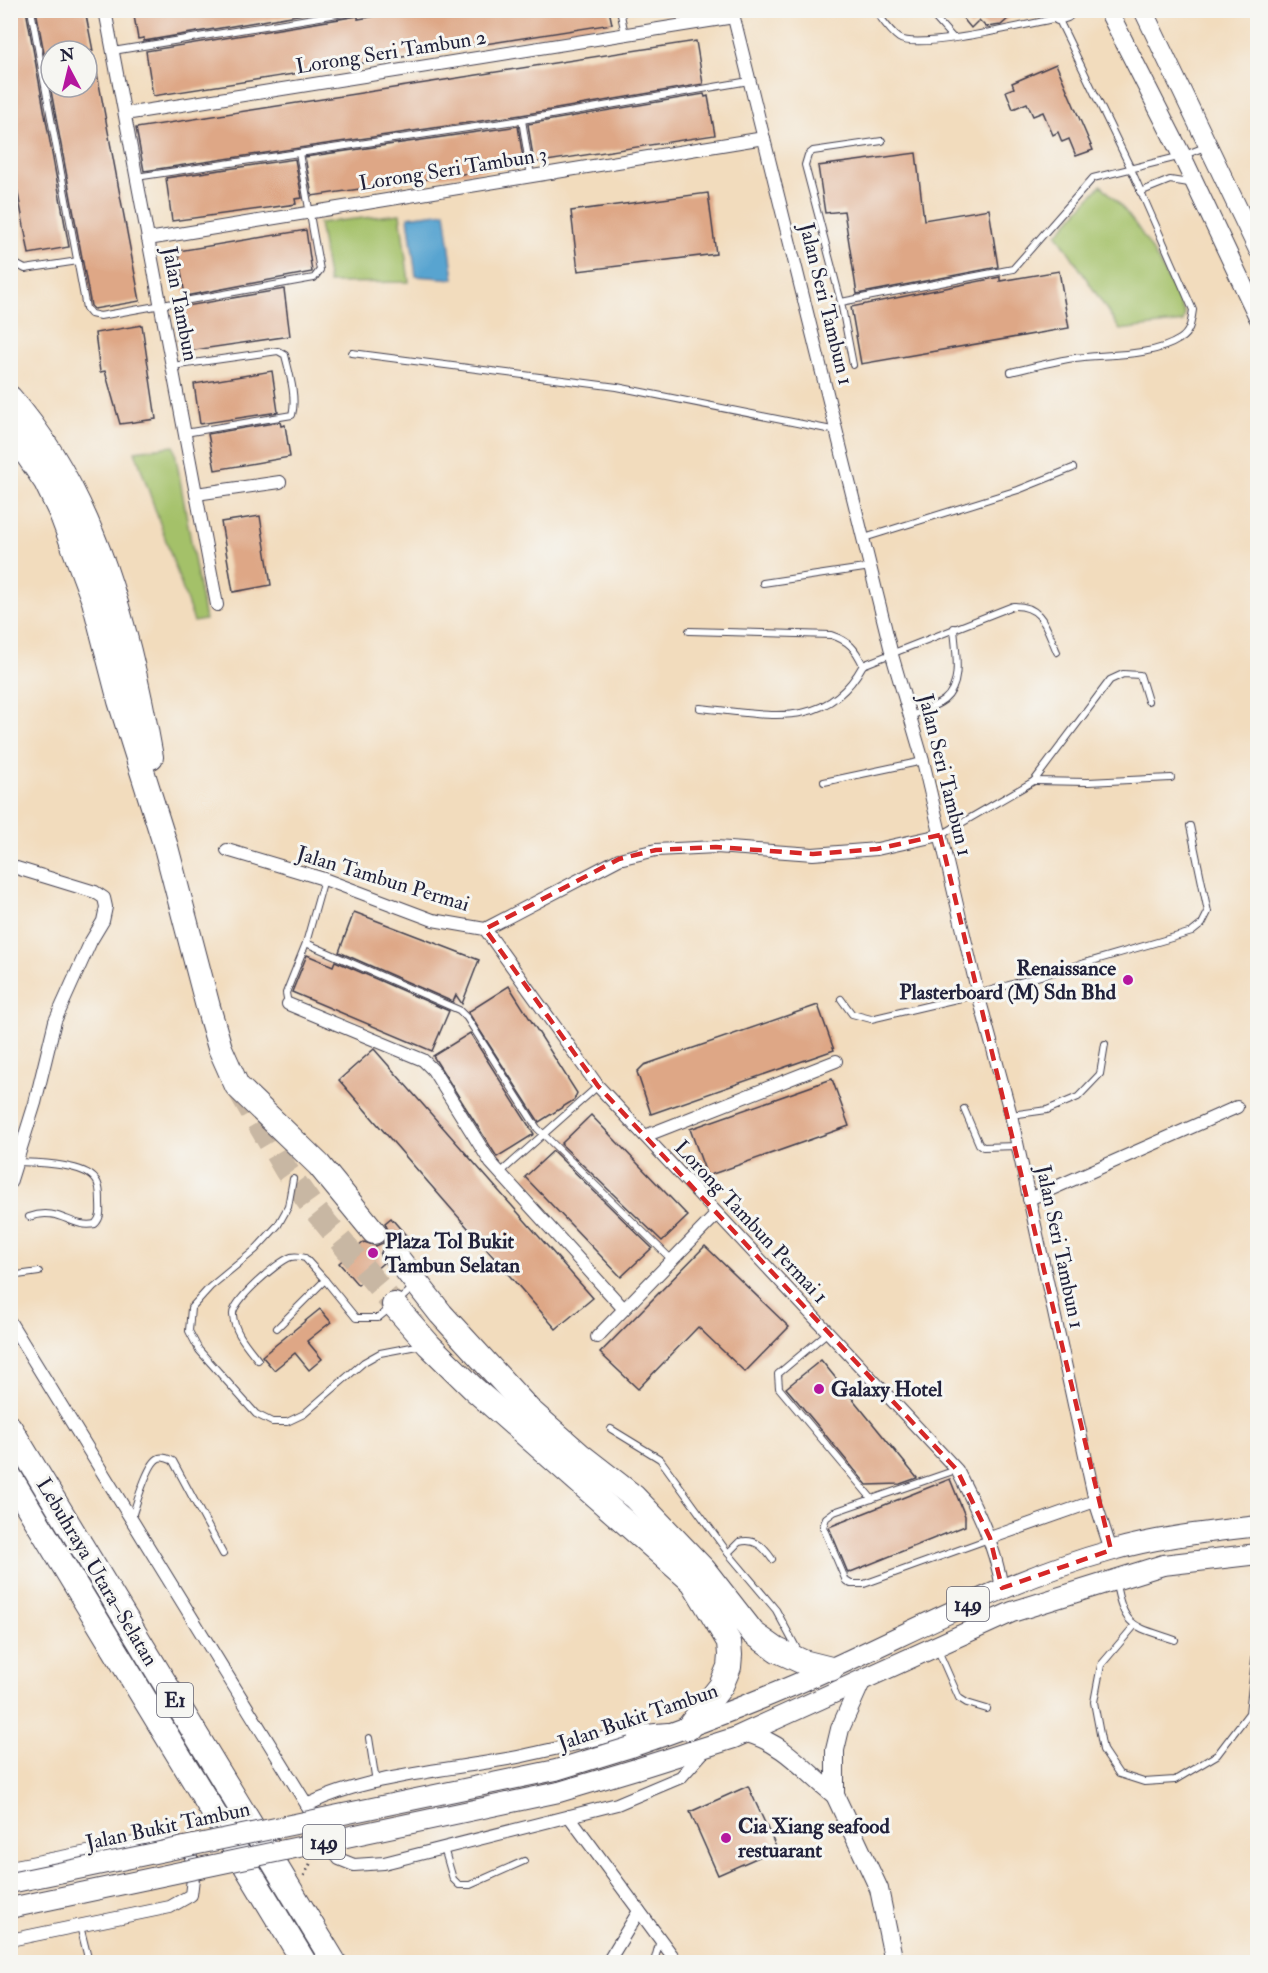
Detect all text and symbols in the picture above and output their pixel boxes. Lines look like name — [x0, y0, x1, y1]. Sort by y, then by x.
street label: Lorong Seri Tambun 2 — [294, 24, 488, 80]
north arrow — [39, 39, 99, 99]
text: N — [58, 44, 76, 66]
street label: Lorong Seri Tambun 3 — [357, 141, 549, 197]
street label: Jalan Seri Tambun 1 — [793, 219, 859, 388]
street label: Jalan Tambun — [155, 244, 204, 364]
street label: Jalan Seri Tambun 1 — [912, 690, 978, 859]
street label: Jalan Tambun Permai — [292, 840, 473, 918]
place label: Renaissance Plasterboard (M) Sdn Bhd — [899, 955, 1117, 1006]
marker: Renaissance Plasterboard (M) Sdn Bhd — [1121, 973, 1135, 987]
street label: Lorong Tambun Permai 1 — [668, 1135, 834, 1309]
street label: Jalan Seri Tambun 1 — [1029, 1162, 1090, 1331]
place label: Plaza Tol Bukit Tambun Selatan — [384, 1228, 520, 1279]
marker: Plaza Tol Bukit Tambun Selatan — [366, 1246, 380, 1260]
place label: Galaxy Hotel — [831, 1376, 943, 1403]
marker: Galaxy Hotel — [812, 1382, 826, 1396]
street label: Lebuhraya Utara–Selatan — [30, 1473, 164, 1671]
road number: 149 — [947, 1587, 989, 1621]
street label: Jalan Bukit Tambun — [554, 1677, 722, 1757]
road number: E1 — [157, 1683, 193, 1717]
street label: Jalan Bukit Tambun — [82, 1795, 253, 1857]
place label: Cia Xiang seafood restuarant — [737, 1813, 890, 1864]
road number: 149 — [303, 1825, 345, 1859]
marker: Cia Xiang seafood restuarant — [719, 1831, 733, 1845]

